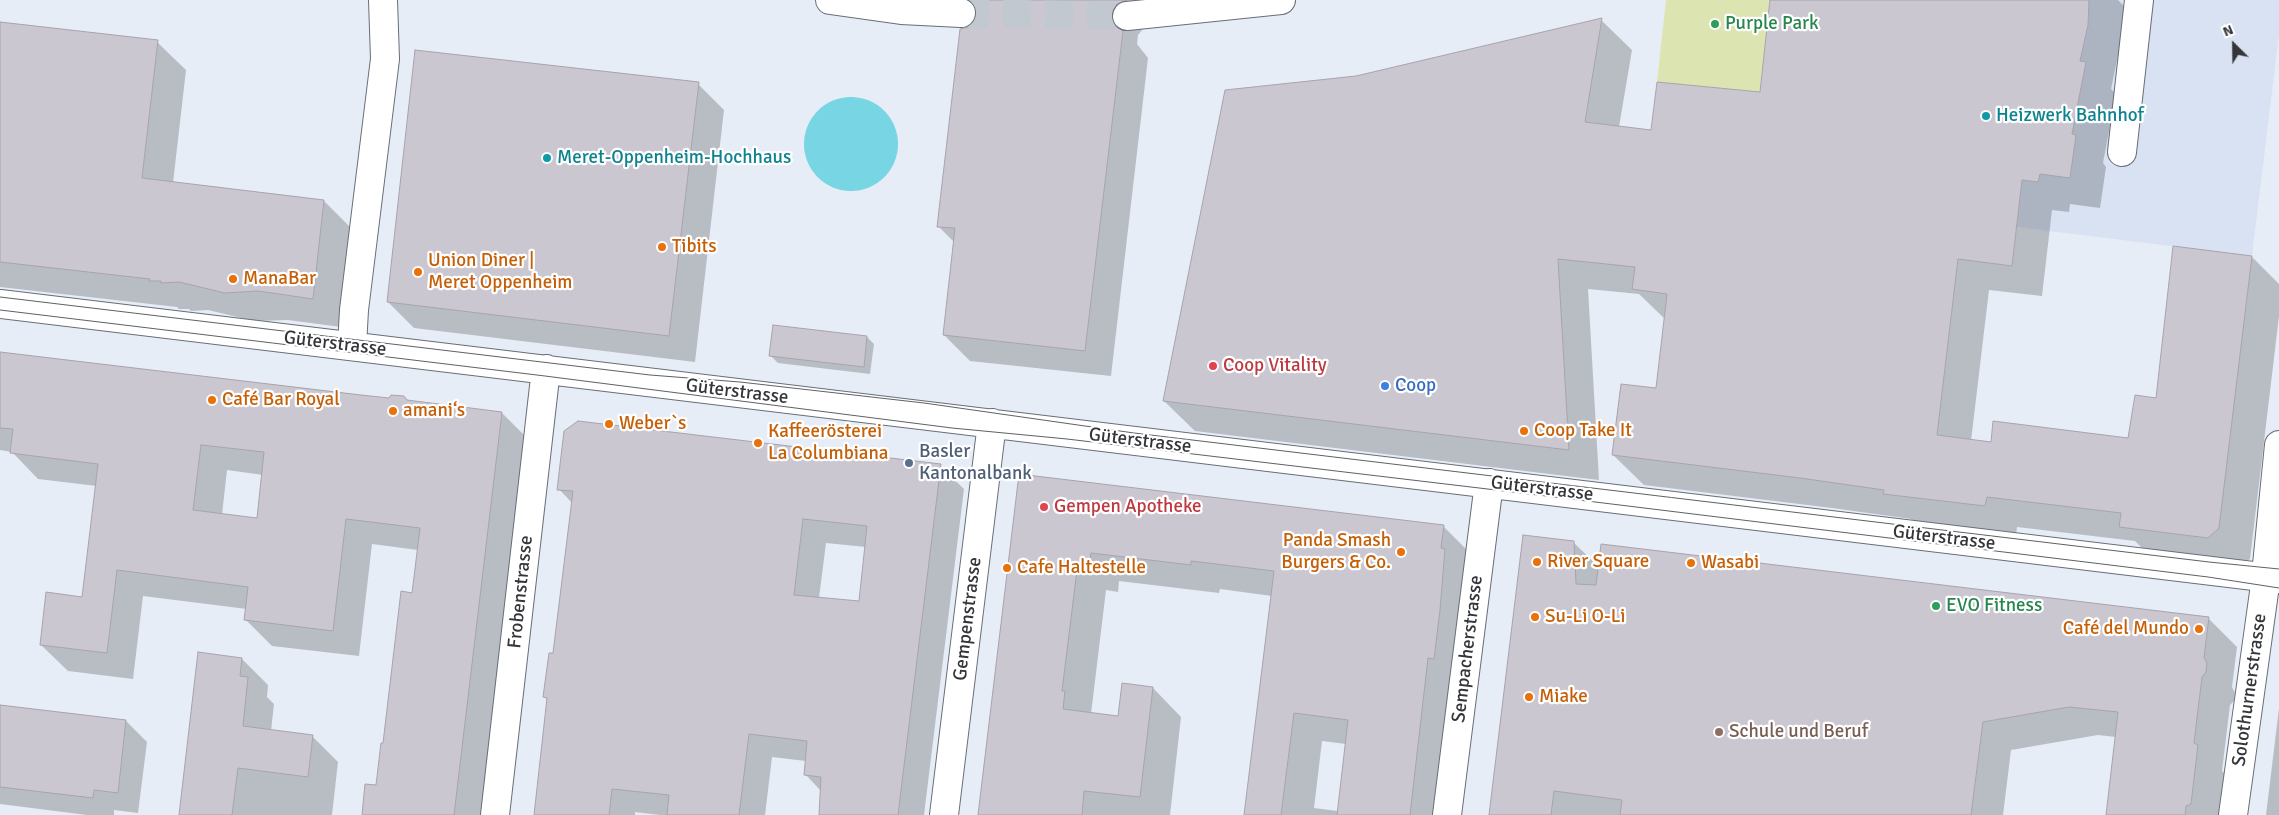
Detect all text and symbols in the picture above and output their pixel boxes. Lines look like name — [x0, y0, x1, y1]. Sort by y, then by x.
place label: Purple Park — [1725, 13, 1819, 35]
marker: Purple Park — [1709, 18, 1721, 30]
north arrow — [2209, 20, 2259, 70]
text: N — [2220, 21, 2236, 40]
place label: Heizwerk Bahnhof — [1996, 105, 2144, 127]
marker: Heizwerk Bahnhof — [1980, 110, 1992, 122]
place label: Meret-Oppenheim-Hochhaus — [557, 147, 791, 169]
marker: Meret-Oppenheim-Hochhaus — [541, 152, 553, 164]
place label: Tibits — [672, 236, 717, 258]
marker: Tibits — [656, 241, 668, 253]
place label: Union Diner | Meret Oppenheim — [428, 250, 572, 294]
marker: Union Diner | Meret Oppenheim — [412, 266, 424, 278]
place label: ManaBar — [243, 268, 316, 290]
marker: ManaBar — [227, 273, 239, 285]
street label: Güterstrasse — [282, 326, 388, 362]
place label: Coop Vitality — [1223, 355, 1327, 377]
marker: Coop Vitality — [1207, 360, 1219, 372]
street label: Güterstrasse — [684, 374, 790, 410]
place label: Coop — [1395, 375, 1436, 397]
marker: Coop — [1379, 380, 1391, 392]
place label: Café Bar Royal — [222, 389, 340, 411]
marker: Café Bar Royal — [206, 394, 218, 406]
place label: amani‘s — [403, 400, 465, 422]
marker: amani‘s — [387, 405, 399, 417]
place label: Weberˋs — [619, 413, 686, 435]
marker: Weberˋs — [603, 418, 615, 430]
place label: Coop Take It — [1534, 420, 1632, 442]
place label: Kaffeerösterei La Columbiana — [768, 421, 888, 465]
street label: Güterstrasse — [1087, 423, 1193, 459]
marker: Coop Take It — [1518, 425, 1530, 437]
marker: Kaffeerösterei La Columbiana — [752, 437, 764, 449]
place label: Basler Kantonalbank — [919, 441, 1032, 485]
marker: Basler Kantonalbank — [903, 457, 915, 469]
street label: Güterstrasse — [1489, 471, 1595, 507]
place label: Gempen Apotheke — [1054, 496, 1202, 518]
marker: Gempen Apotheke — [1038, 501, 1050, 513]
street label: Güterstrasse — [1891, 520, 1997, 556]
place label: Panda Smash Burgers & Co. — [1281, 530, 1391, 574]
street label: Frobenstrasse — [504, 534, 538, 650]
marker: Panda Smash Burgers & Co. — [1395, 546, 1407, 558]
place label: River Square — [1547, 551, 1649, 573]
place label: Wasabi — [1701, 552, 1759, 574]
street label: Gempenstrasse — [949, 556, 987, 682]
marker: River Square — [1531, 556, 1543, 568]
place label: Cafe Haltestelle — [1017, 557, 1146, 579]
marker: Wasabi — [1685, 557, 1697, 569]
marker: Cafe Haltestelle — [1001, 562, 1013, 574]
street label: Sempacherstrasse — [1448, 574, 1488, 724]
place label: EVO Fitness — [1946, 595, 2042, 617]
marker: EVO Fitness — [1930, 600, 1942, 612]
place label: Su-Li O-Li — [1545, 606, 1625, 628]
marker: Su-Li O-Li — [1529, 611, 1541, 623]
street label: Solothurnerstrasse — [2228, 612, 2272, 768]
place label: Café del Mundo — [2063, 618, 2189, 640]
marker: Café del Mundo — [2193, 623, 2205, 635]
place label: Miake — [1539, 686, 1588, 708]
marker: Miake — [1523, 691, 1535, 703]
place label: Schule und Beruf — [1729, 721, 1868, 743]
marker: Schule und Beruf — [1713, 726, 1725, 738]

